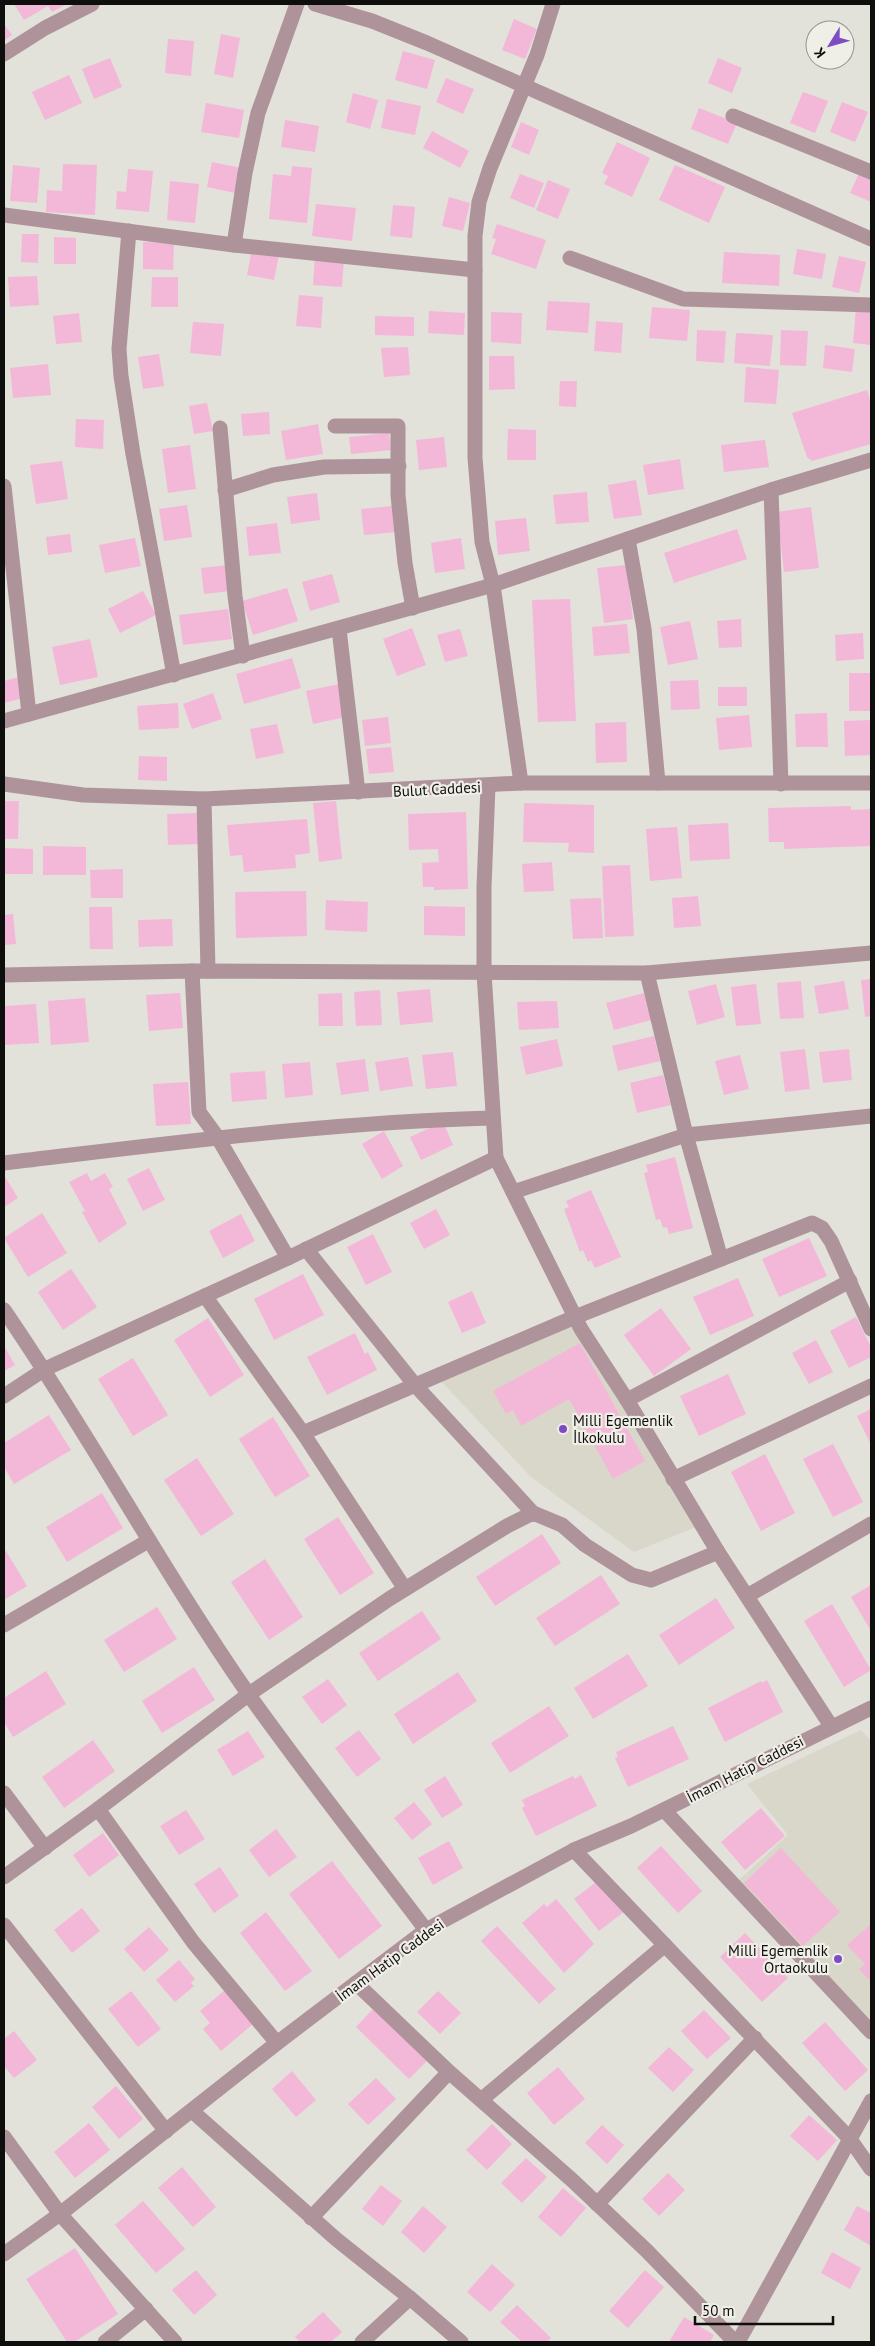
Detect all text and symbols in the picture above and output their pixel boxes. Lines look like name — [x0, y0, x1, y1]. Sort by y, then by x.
north arrow — [805, 20, 855, 70]
text: K — [810, 44, 829, 62]
street label: Bulut Caddesi — [392, 777, 482, 801]
place label: Milli Egemenlik İlkokulu — [573, 1411, 674, 1447]
marker: Milli Egemenlik İlkokulu — [557, 1423, 569, 1435]
street label: İmam Hatip Caddesi — [683, 1731, 807, 1807]
street label: İmam Hatip Caddesi — [332, 1914, 448, 2006]
place label: Milli Egemenlik Ortaokulu — [728, 1941, 829, 1977]
marker: Milli Egemenlik Ortaokulu — [832, 1953, 844, 1965]
scale bar — [695, 2294, 832, 2326]
text: 50 m — [702, 2301, 735, 2320]

